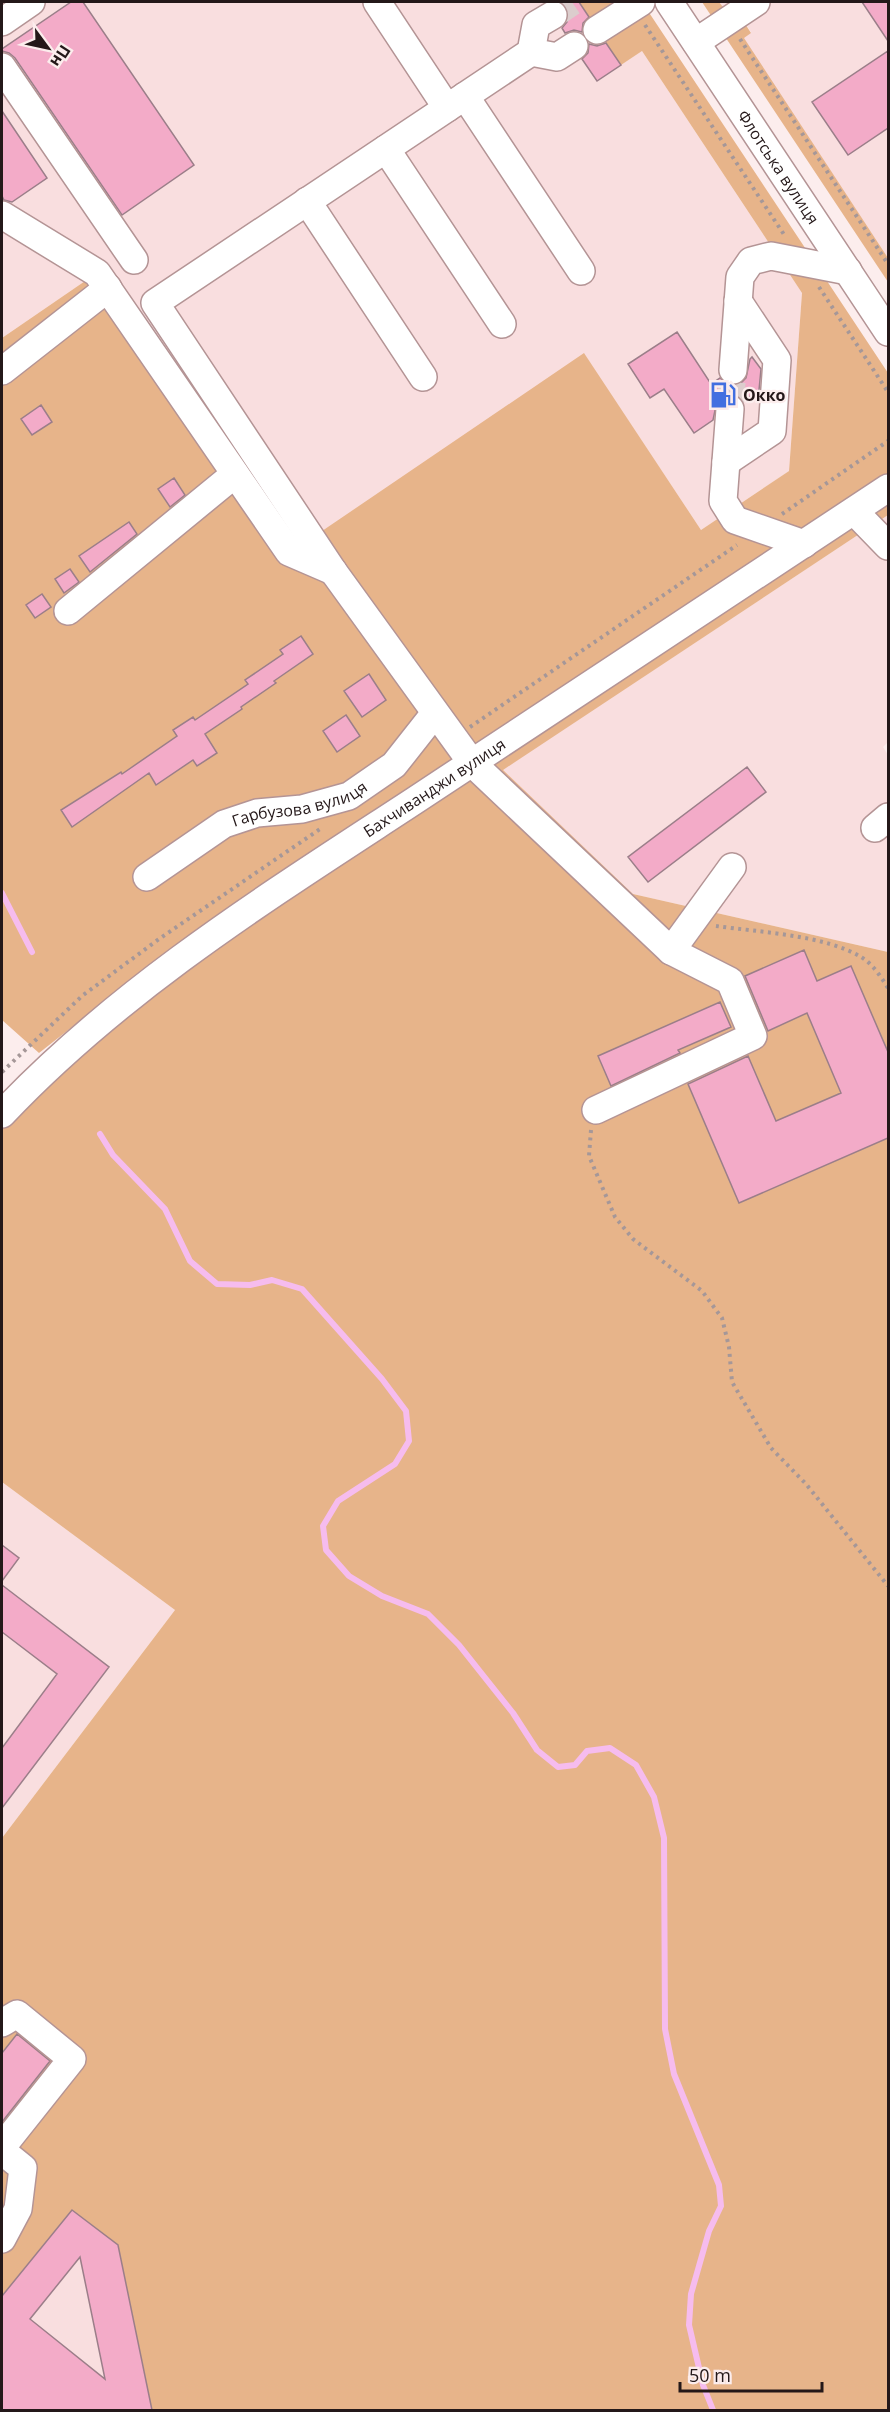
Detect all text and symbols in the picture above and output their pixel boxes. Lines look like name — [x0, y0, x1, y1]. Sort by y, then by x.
north arrow — [18, 18, 78, 78]
text: Пн — [45, 41, 76, 72]
street label: Флотська вулиця — [733, 106, 824, 228]
fuel station icon: Окко — [708, 380, 738, 410]
place label: Окко — [743, 384, 786, 406]
street label: Бахчиванджи вулиця — [359, 733, 510, 842]
street label: Гарбузова вулиця — [229, 776, 371, 832]
scale bar — [680, 2355, 822, 2393]
text: 50 m — [689, 2363, 731, 2387]

